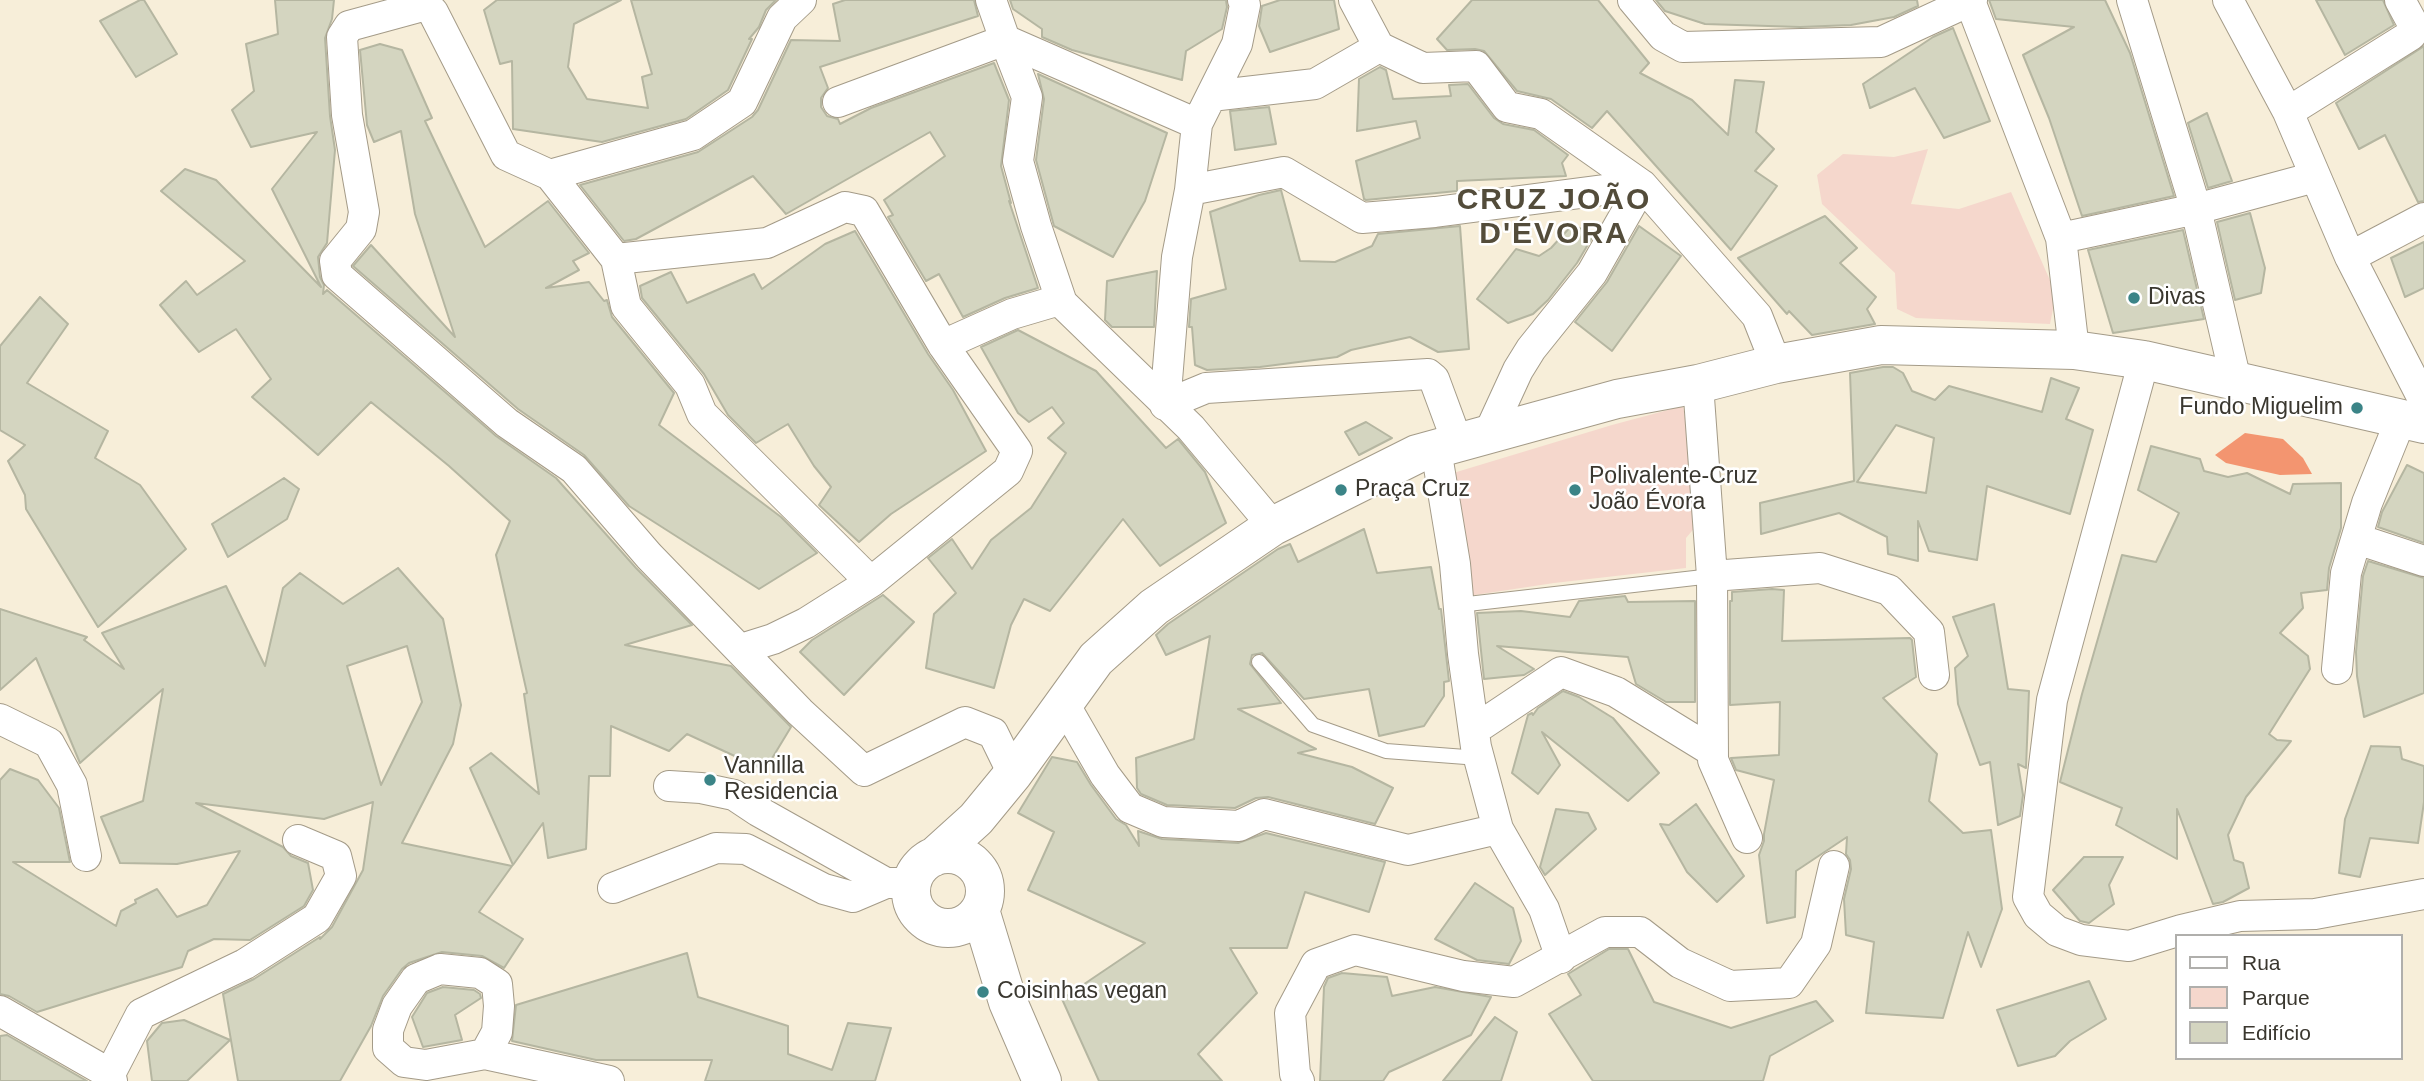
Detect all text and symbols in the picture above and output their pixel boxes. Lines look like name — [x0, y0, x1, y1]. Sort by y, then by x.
district label: CRUZ JOÃO D'ÉVORA — [1458, 183, 1650, 254]
place label: Divas — [2148, 284, 2206, 312]
marker: Divas — [2126, 290, 2142, 306]
place label: Fundo Miguelim — [2179, 394, 2343, 422]
marker: Fundo Miguelim — [2349, 400, 2365, 416]
place label: Polivalente-Cruz João Évora — [1589, 463, 1758, 517]
place label: Praça Cruz — [1355, 476, 1470, 504]
marker: Praça Cruz — [1333, 482, 1349, 498]
marker: Polivalente-Cruz João Évora — [1567, 482, 1583, 498]
place label: Vannilla Residencia — [724, 753, 838, 807]
marker: Vannilla Residencia — [702, 772, 718, 788]
legend — [2176, 934, 2403, 1060]
text: Rua — [2242, 951, 2281, 974]
place label: Coisinhas vegan — [997, 978, 1167, 1006]
marker: Coisinhas vegan — [975, 984, 991, 1000]
text: Parque — [2242, 986, 2310, 1009]
text: Edifício — [2242, 1021, 2311, 1044]

